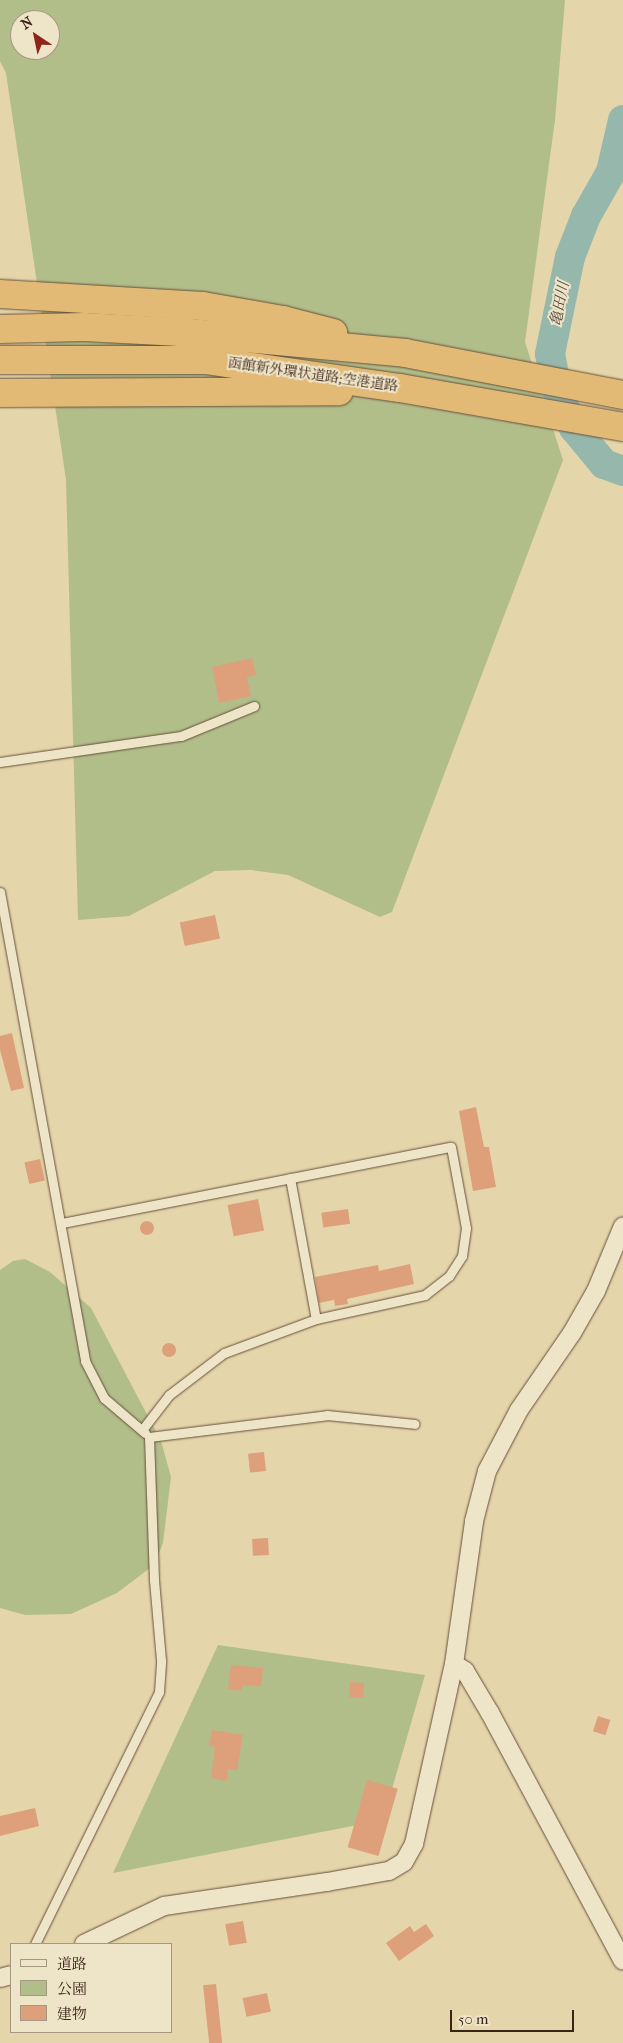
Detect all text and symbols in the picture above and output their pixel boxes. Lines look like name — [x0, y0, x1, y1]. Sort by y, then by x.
north arrow — [10, 10, 60, 60]
text: N — [18, 13, 36, 33]
water label: 亀田川 — [547, 280, 573, 328]
street label: 函館新外環状道路;空港道路 — [227, 355, 399, 395]
legend — [10, 1943, 172, 2033]
text: 道路 — [57, 1955, 87, 1973]
text: 公園 — [57, 1980, 87, 1998]
scale bar — [453, 2000, 577, 2032]
text: 建物 — [57, 2005, 87, 2023]
text: 50 m — [458, 2010, 488, 2028]

